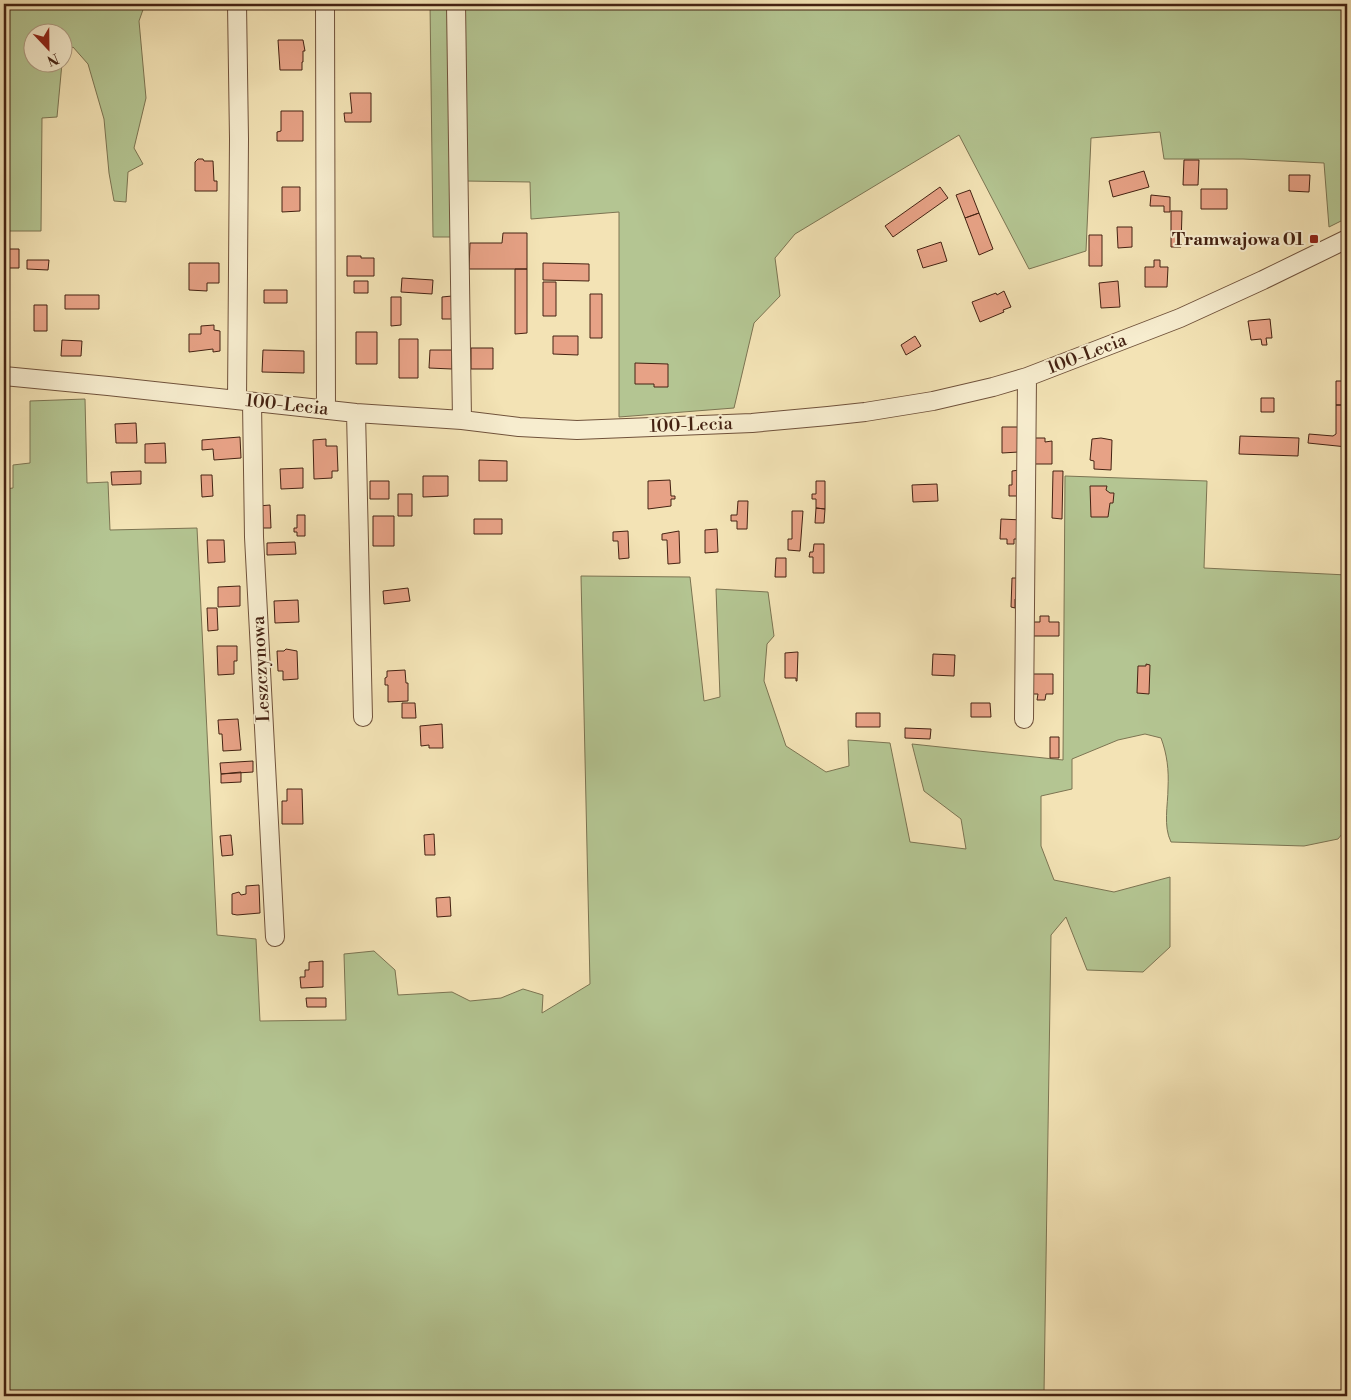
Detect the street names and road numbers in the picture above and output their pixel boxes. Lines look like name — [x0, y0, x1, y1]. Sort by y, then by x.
street label: 100-Lecia — [1044, 328, 1131, 380]
street label: 100-Lecia — [244, 389, 331, 421]
street label: 100-Lecia — [649, 412, 734, 438]
street label: Leszczynowa — [247, 615, 275, 723]

